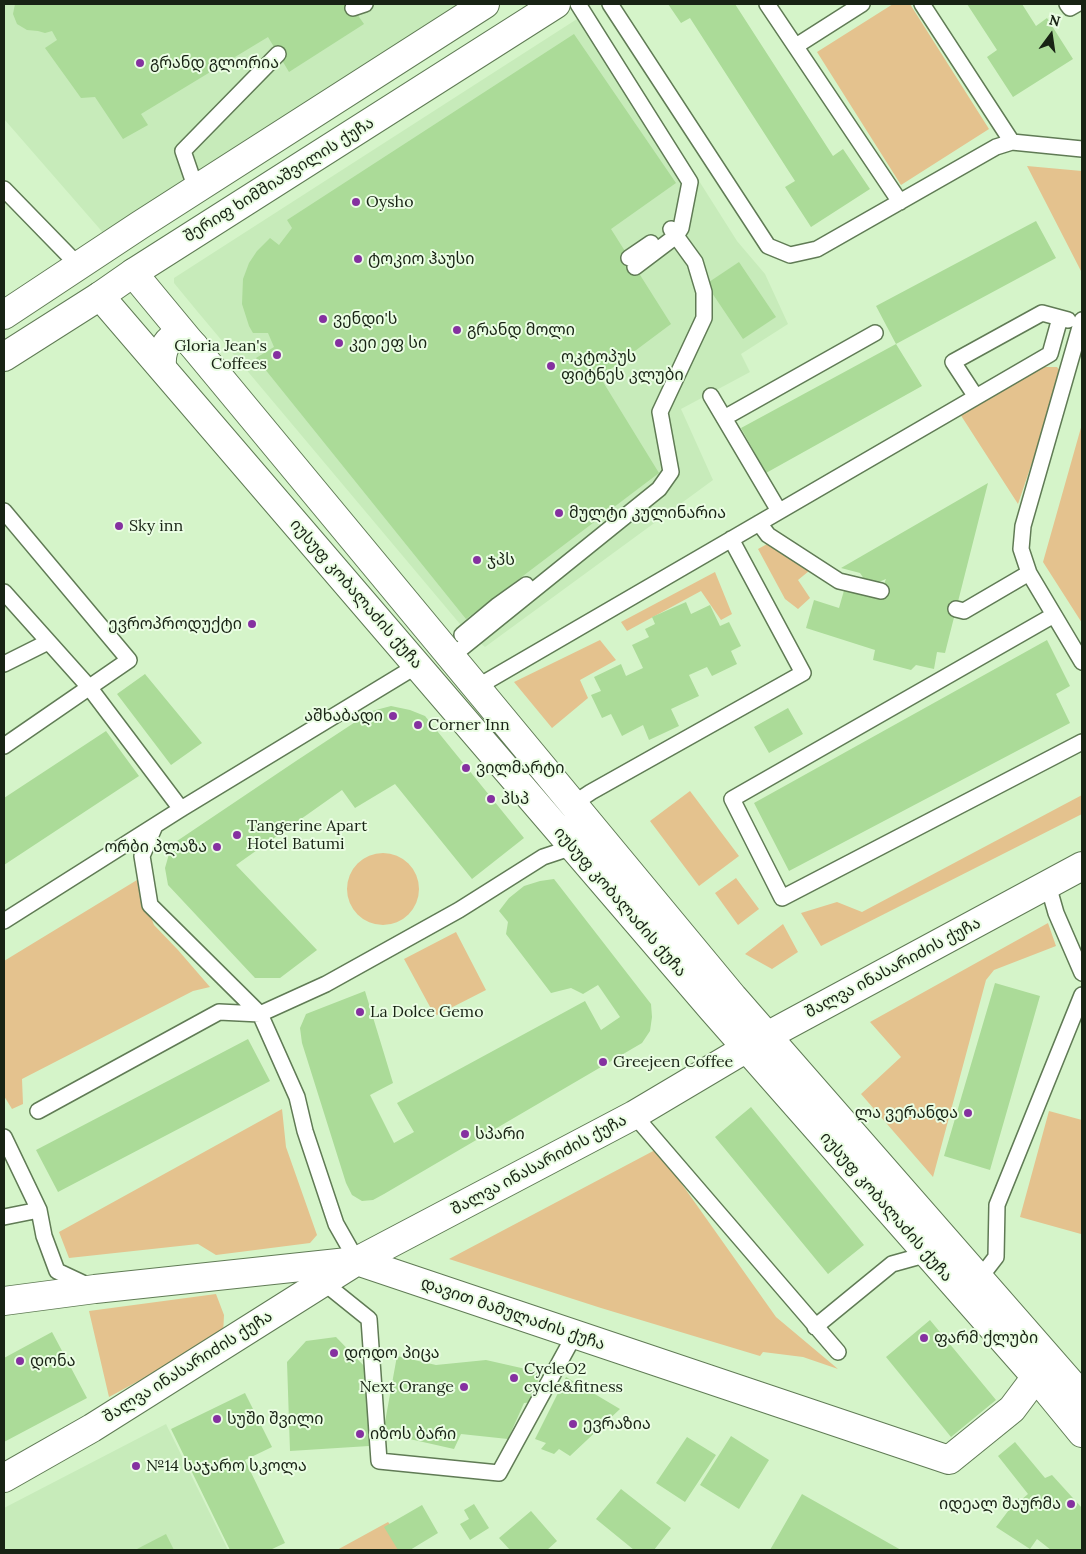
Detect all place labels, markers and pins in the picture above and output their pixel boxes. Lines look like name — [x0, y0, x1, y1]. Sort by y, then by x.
place label: გრანდ გლორია — [150, 53, 279, 73]
marker: გრანდ გლორია — [134, 57, 146, 69]
place label: Oysho — [366, 192, 414, 212]
marker: Oysho — [350, 196, 362, 208]
place label: ტოკიო ჰაუსი — [368, 249, 474, 269]
marker: ტოკიო ჰაუსი — [352, 253, 364, 265]
place label: ვენდი'ს — [333, 309, 398, 329]
marker: ვენდი'ს — [317, 313, 329, 325]
place label: გრანდ მოლი — [467, 320, 575, 340]
marker: გრანდ მოლი — [451, 324, 463, 336]
place label: კეი ეფ სი — [349, 333, 427, 353]
place label: Gloria Jean's Coffees — [174, 336, 267, 374]
marker: კეი ეფ სი — [333, 337, 345, 349]
place label: ოკტოპუს ფიტნეს კლუბი — [561, 347, 684, 385]
marker: Gloria Jean's Coffees — [271, 349, 283, 361]
marker: ოკტოპუს ფიტნეს კლუბი — [545, 360, 557, 372]
place label: მულტი კულინარია — [569, 503, 726, 523]
marker: მულტი კულინარია — [553, 507, 565, 519]
place label: Sky inn — [129, 516, 183, 536]
marker: Sky inn — [113, 520, 125, 532]
place label: ჯპს — [487, 550, 515, 570]
marker: ჯპს — [471, 554, 483, 566]
place label: ევროპროდუქტი — [108, 614, 242, 634]
marker: ევროპროდუქტი — [246, 618, 258, 630]
place label: აშხაბადი — [304, 706, 383, 726]
marker: აშხაბადი — [387, 710, 399, 722]
place label: Corner Inn — [428, 715, 510, 735]
marker: Corner Inn — [412, 719, 424, 731]
place label: ვილმარტი — [476, 758, 565, 778]
marker: ვილმარტი — [460, 762, 472, 774]
place label: პსპ — [501, 789, 529, 809]
marker: პსპ — [485, 793, 497, 805]
place label: Tangerine Apart Hotel Batumi — [247, 816, 367, 854]
marker: Tangerine Apart Hotel Batumi — [231, 829, 243, 841]
place label: ორბი პლაზა — [104, 837, 207, 857]
marker: ორბი პლაზა — [211, 841, 223, 853]
place label: La Dolce Gemo — [370, 1002, 484, 1022]
marker: La Dolce Gemo — [354, 1006, 366, 1018]
place label: Greejeen Coffee — [613, 1052, 733, 1072]
marker: Greejeen Coffee — [597, 1056, 609, 1068]
place label: ლა ვერანდა — [855, 1103, 958, 1123]
marker: ლა ვერანდა — [962, 1107, 974, 1119]
place label: სპარი — [475, 1124, 525, 1144]
marker: სპარი — [459, 1128, 471, 1140]
place label: ფარმ ქლუბი — [934, 1328, 1038, 1348]
marker: ფარმ ქლუბი — [918, 1332, 930, 1344]
place label: დოდო პიცა — [344, 1343, 440, 1363]
marker: დოდო პიცა — [328, 1347, 340, 1359]
place label: დონა — [30, 1351, 75, 1371]
marker: დონა — [14, 1355, 26, 1367]
place label: CycleO2 cycle&fitness — [524, 1359, 623, 1397]
marker: CycleO2 cycle&fitness — [508, 1372, 520, 1384]
place label: Next Orange — [360, 1377, 454, 1397]
marker: Next Orange — [458, 1381, 470, 1393]
place label: სუში შვილი — [227, 1409, 323, 1429]
marker: სუში შვილი — [211, 1413, 223, 1425]
place label: ევრაზია — [583, 1414, 651, 1434]
marker: ევრაზია — [567, 1418, 579, 1430]
place label: იზოს ბარი — [370, 1424, 456, 1444]
marker: იზოს ბარი — [354, 1428, 366, 1440]
place label: №14 საჯარო სკოლა — [146, 1456, 307, 1476]
marker: №14 საჯარო სკოლა — [130, 1460, 142, 1472]
place label: იდეალ შაურმა — [939, 1494, 1061, 1514]
marker: იდეალ შაურმა — [1065, 1498, 1077, 1510]

